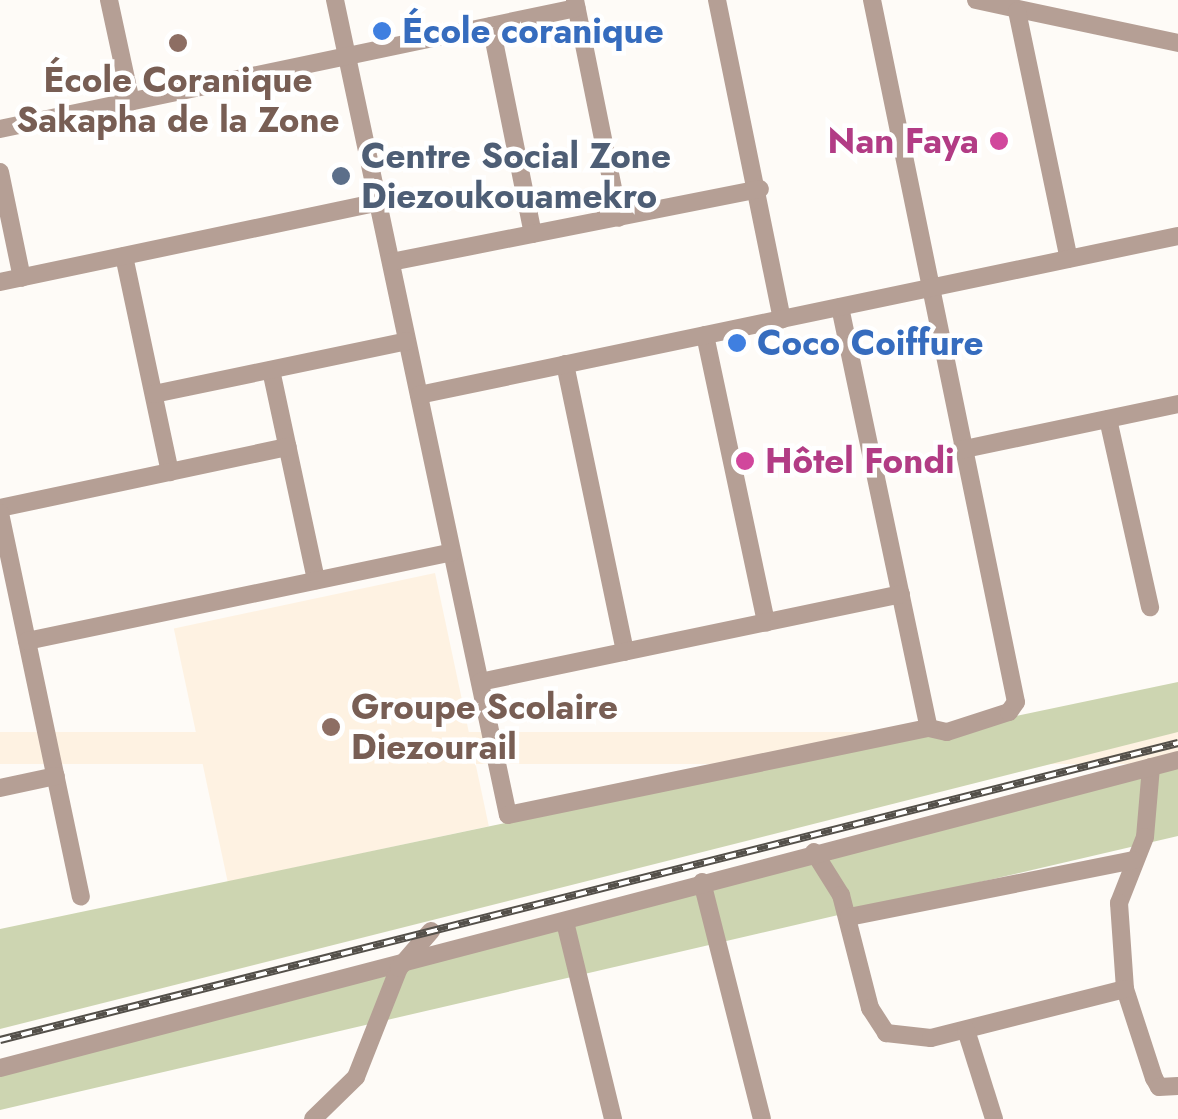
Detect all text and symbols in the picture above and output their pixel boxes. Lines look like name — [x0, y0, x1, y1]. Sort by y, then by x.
place label: École coranique — [402, 10, 664, 52]
marker: École coranique — [371, 20, 393, 42]
marker: École Coranique Sakapha de la Zone — [167, 32, 189, 54]
place label: École Coranique Sakapha de la Zone — [16, 59, 340, 141]
place label: Nan Faya — [828, 120, 979, 162]
marker: Nan Faya — [988, 130, 1010, 152]
place label: Centre Social Zone Diezoukouamekro — [361, 135, 671, 217]
marker: Centre Social Zone Diezoukouamekro — [330, 165, 352, 187]
place label: Coco Coiffure — [757, 322, 984, 364]
marker: Coco Coiffure — [726, 332, 748, 354]
place label: Hôtel Fondi — [765, 440, 955, 482]
marker: Hôtel Fondi — [734, 450, 756, 472]
place label: Groupe Scolaire Diezourail — [351, 686, 618, 768]
marker: Groupe Scolaire Diezourail — [320, 716, 342, 738]

